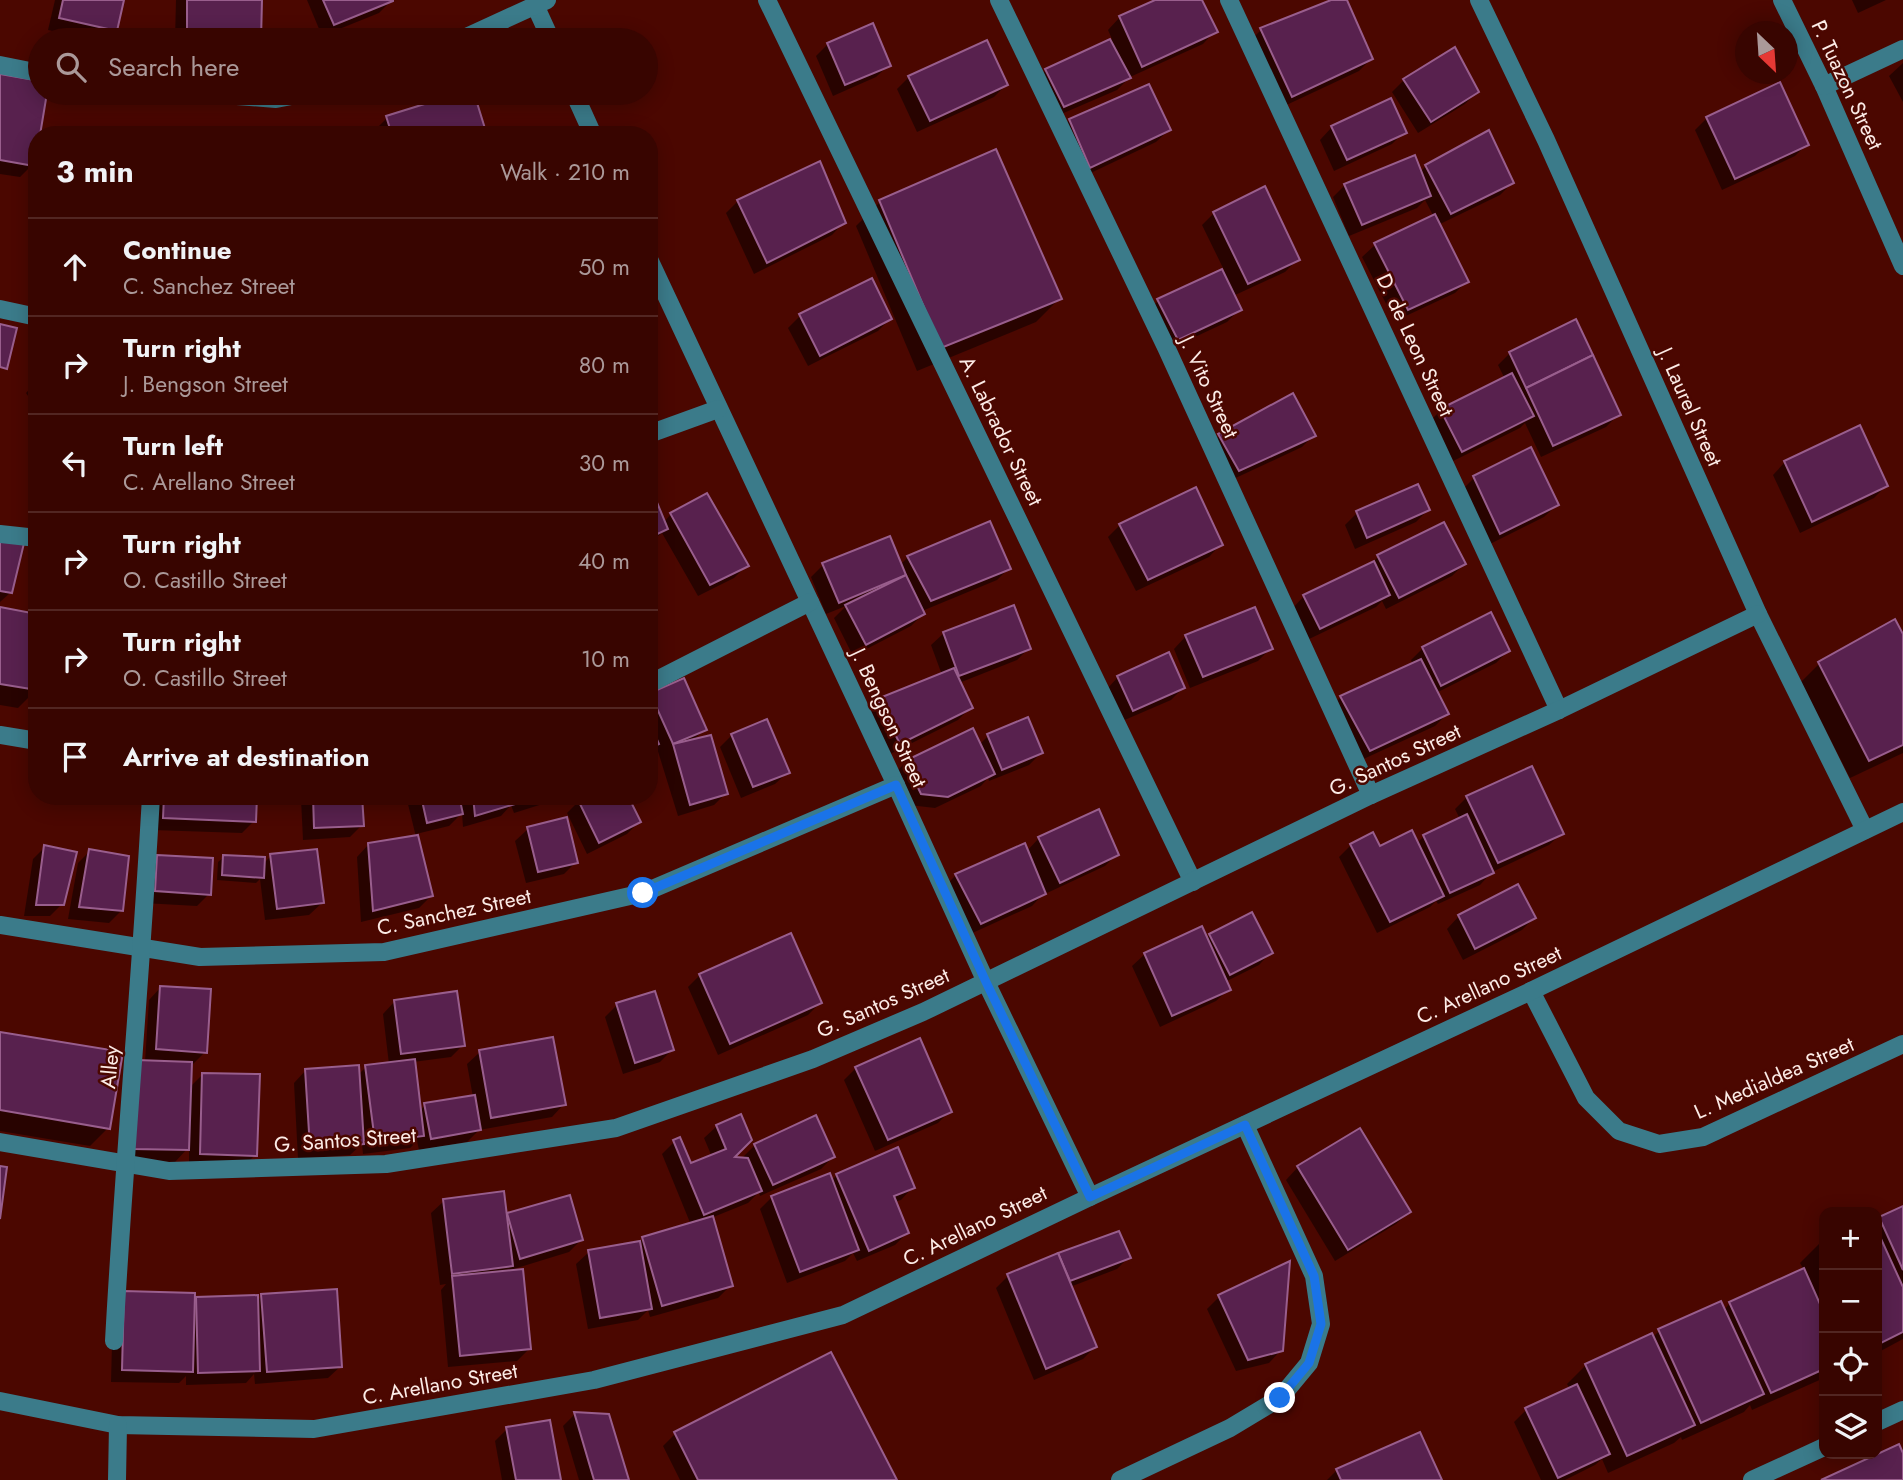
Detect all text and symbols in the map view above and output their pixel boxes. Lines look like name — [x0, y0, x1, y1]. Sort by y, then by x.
street label: P. Tuazon Street — [1804, 15, 1890, 155]
north arrow — [1735, 21, 1798, 84]
search box — [28, 28, 658, 105]
icon: search — [52, 48, 90, 86]
text: Search here — [108, 48, 240, 86]
text: 3 min — [56, 150, 134, 193]
text: Walk · 210 m — [500, 155, 630, 189]
text: Continue — [123, 231, 232, 269]
icon: ahead — [56, 248, 94, 286]
text: 50 m — [578, 250, 630, 284]
text: C. Sanchez Street — [123, 269, 295, 303]
street label: D. de Leon Street — [1369, 269, 1461, 421]
street label: J. Vito Street — [1171, 328, 1246, 443]
text: Turn right — [123, 329, 241, 367]
street label: J. Laurel Street — [1649, 340, 1730, 471]
icon: right — [56, 346, 94, 384]
text: 80 m — [579, 348, 630, 382]
street label: A. Labrador Street — [952, 351, 1050, 511]
text: J. Bengson Street — [123, 367, 288, 401]
text: Turn left — [123, 427, 223, 465]
icon: left — [56, 444, 94, 482]
text: 30 m — [579, 446, 630, 480]
text: C. Arellano Street — [123, 465, 295, 499]
text: Turn right — [123, 525, 241, 563]
icon: right — [56, 542, 94, 580]
text: 40 m — [578, 544, 630, 578]
text: O. Castillo Street — [123, 563, 287, 597]
text: Turn right — [123, 623, 241, 661]
icon: right — [56, 640, 94, 678]
street label: J. Bengson Street — [842, 641, 934, 793]
text: 10 m — [581, 642, 630, 676]
text: O. Castillo Street — [123, 661, 287, 695]
street label: G. Santos Street — [1324, 716, 1466, 804]
icon: arrive — [56, 738, 94, 776]
text: Arrive at destination — [123, 738, 370, 776]
route start — [627, 877, 658, 908]
street label: C. Sanchez Street — [374, 881, 534, 943]
street label: C. Arellano Street — [1412, 938, 1566, 1032]
street label: G. Santos Street — [812, 960, 954, 1046]
street label: L. Medialdea Street — [1689, 1029, 1859, 1127]
street label: Alley — [93, 1043, 127, 1090]
street label: G. Santos Street — [273, 1120, 417, 1160]
street label: C. Arellano Street — [898, 1178, 1052, 1274]
map controls — [1819, 1207, 1882, 1459]
button: + — [1819, 1207, 1882, 1270]
button: − — [1819, 1270, 1882, 1333]
button: locate — [1819, 1333, 1882, 1396]
street label: C. Arellano Street — [360, 1356, 520, 1412]
route end — [1264, 1382, 1295, 1413]
button: layers — [1819, 1396, 1882, 1459]

